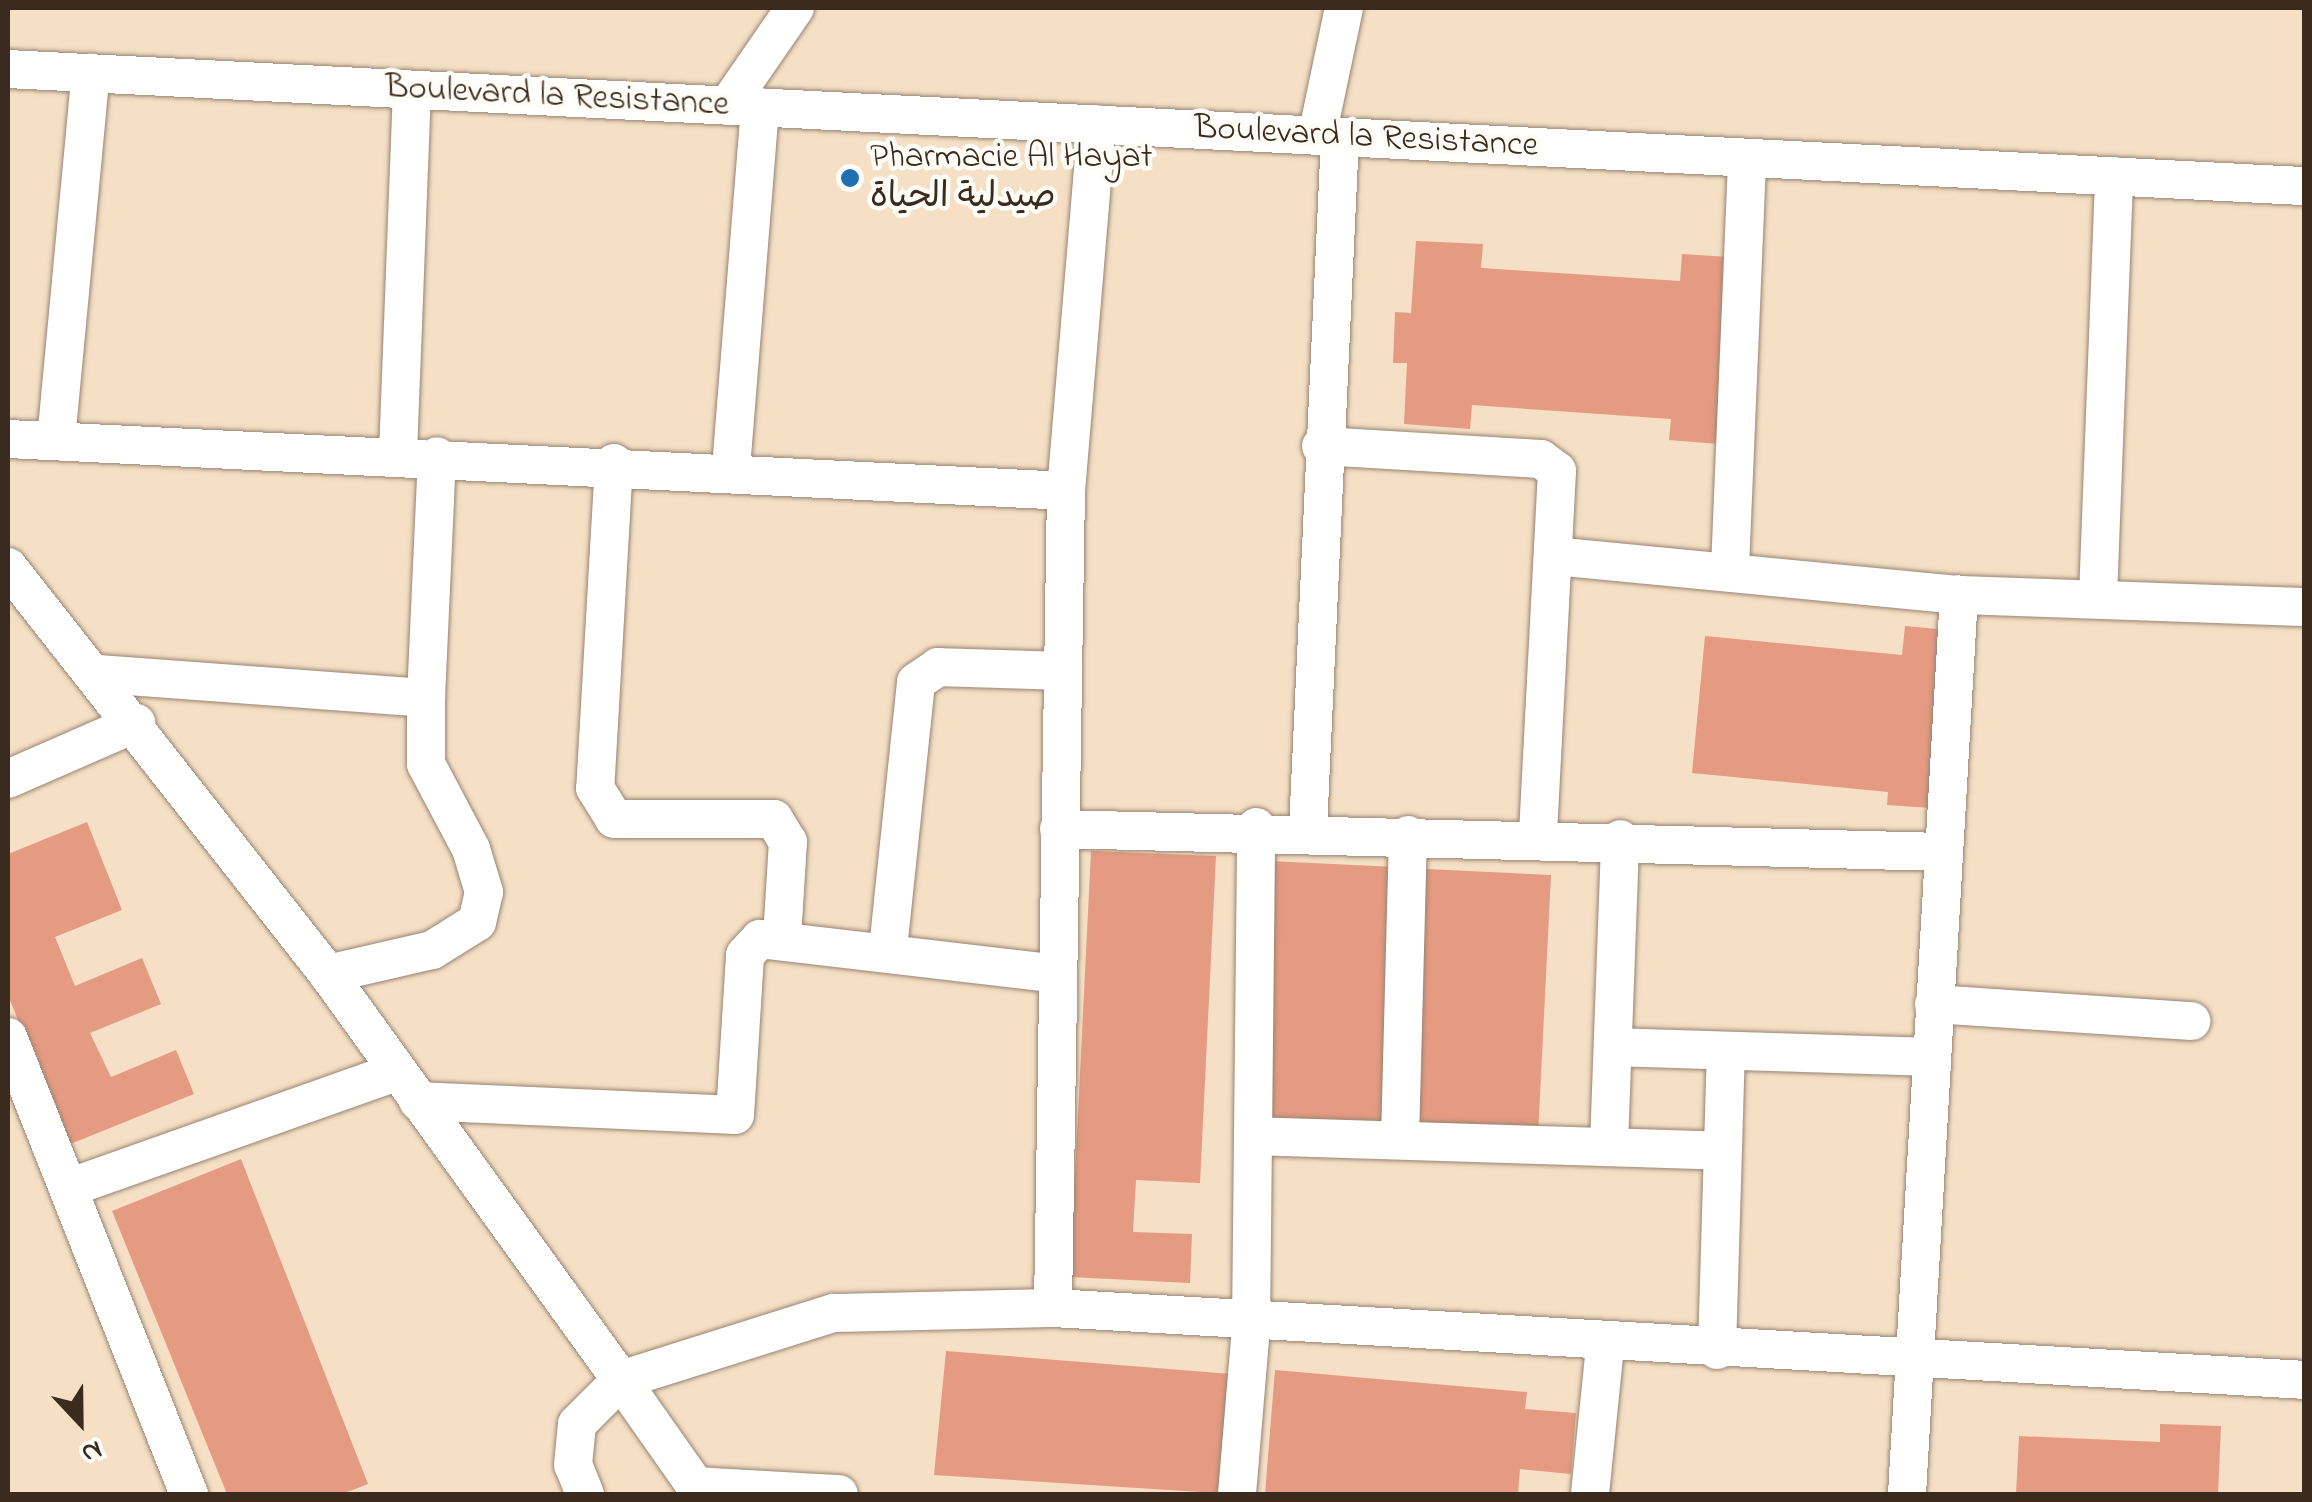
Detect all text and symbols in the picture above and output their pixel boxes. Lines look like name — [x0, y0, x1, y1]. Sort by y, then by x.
street label: Boulevard la Resistance — [384, 67, 730, 127]
street label: Boulevard la Resistance — [1193, 108, 1539, 168]
place label: Pharmacie Al Hayat صيدلية الحياة — [870, 137, 1152, 219]
marker: Pharmacie Al Hayat صيدلية الحياة — [839, 167, 861, 189]
north arrow — [30, 1372, 130, 1472]
text: N — [75, 1428, 108, 1473]

